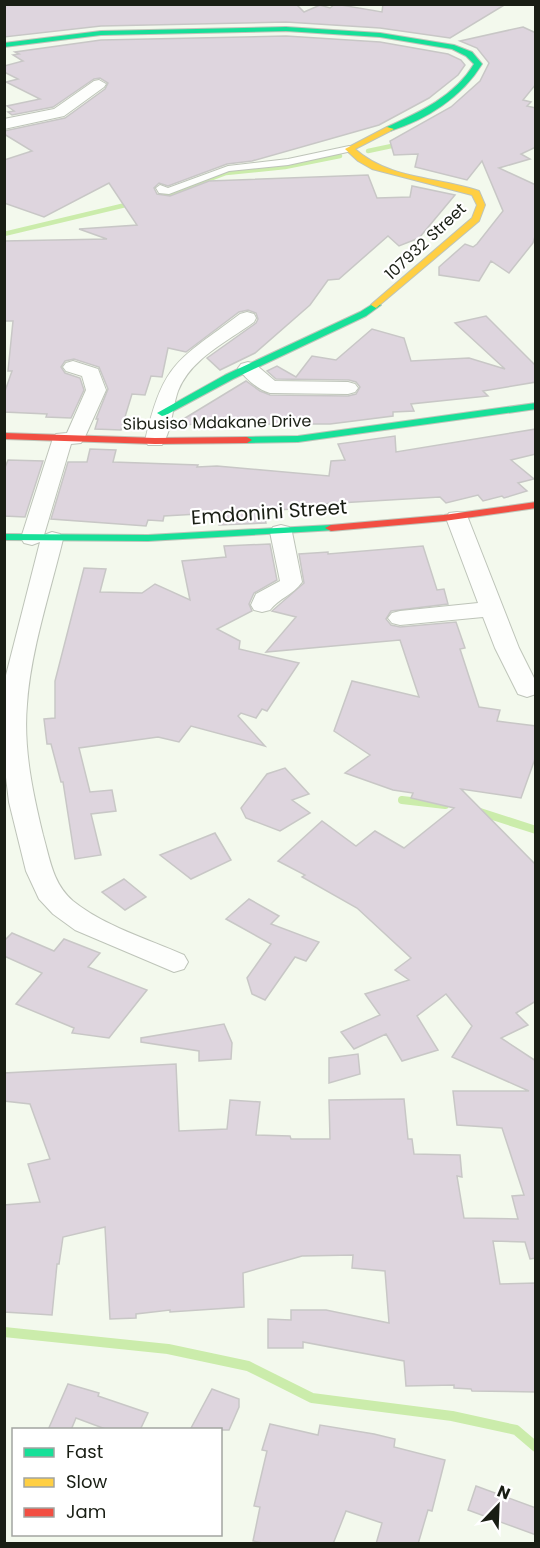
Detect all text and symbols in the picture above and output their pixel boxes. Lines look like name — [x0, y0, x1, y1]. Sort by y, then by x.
street label: 107932 Street — [380, 197, 471, 285]
street label: Sibusiso Mdakane Drive — [123, 409, 312, 436]
street label: Emdonini Street — [190, 493, 348, 531]
legend — [12, 1428, 222, 1536]
text: Fast — [66, 1439, 103, 1464]
text: Slow — [66, 1469, 108, 1494]
north arrow — [468, 1476, 528, 1536]
text: N — [494, 1480, 514, 1506]
text: Jam — [66, 1499, 106, 1524]

